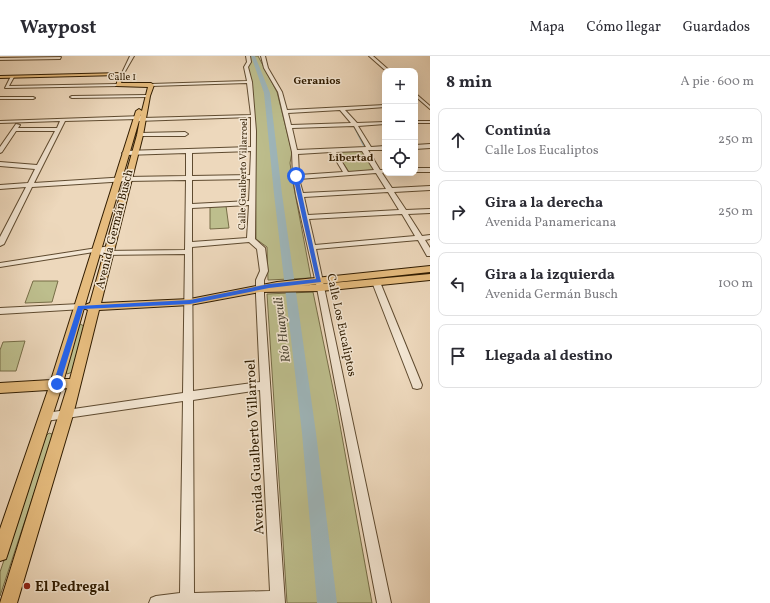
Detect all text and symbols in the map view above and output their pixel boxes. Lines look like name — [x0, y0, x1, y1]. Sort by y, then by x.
text: Waypost — [20, 15, 96, 41]
text: Mapa — [530, 18, 565, 37]
text: Cómo llegar — [587, 18, 661, 37]
text: Guardados — [683, 18, 750, 37]
map controls — [382, 68, 418, 176]
button: + — [382, 68, 418, 104]
street label: Calle 1 — [108, 70, 136, 84]
text: 8 min — [446, 71, 492, 94]
text: A pie · 600 m — [680, 73, 754, 91]
district label: Geranios — [293, 74, 341, 89]
button: − — [382, 104, 418, 140]
street label: Calle Gualberto Villarroel — [235, 118, 251, 230]
text: Continúa — [485, 121, 551, 142]
icon: ahead — [447, 129, 469, 151]
text: 250 m — [718, 131, 753, 149]
button: locate — [382, 140, 418, 176]
text: Calle Los Eucaliptos — [485, 142, 598, 160]
district label: Libertad — [329, 151, 374, 166]
route start — [287, 167, 305, 185]
street label: Avenida Germán Busch — [92, 168, 138, 291]
text: Gira a la derecha — [485, 193, 603, 214]
icon: right — [447, 201, 469, 223]
text: 250 m — [718, 203, 753, 221]
text: Avenida Panamericana — [485, 214, 616, 232]
text: Gira a la izquierda — [485, 265, 615, 286]
street label: Calle Los Eucaliptos — [322, 272, 360, 378]
icon: left — [447, 273, 469, 295]
text: 100 m — [718, 275, 753, 293]
text: Avenida Germán Busch — [485, 286, 618, 304]
water label: Río Huayculi — [270, 295, 296, 364]
icon: arrive — [447, 345, 469, 367]
text: Llegada al destino — [485, 346, 613, 367]
street label: Avenida Gualberto Villarroel — [241, 359, 270, 535]
route end — [48, 375, 66, 393]
place label: El Pedregal — [35, 578, 110, 597]
marker: El Pedregal — [22, 581, 32, 591]

